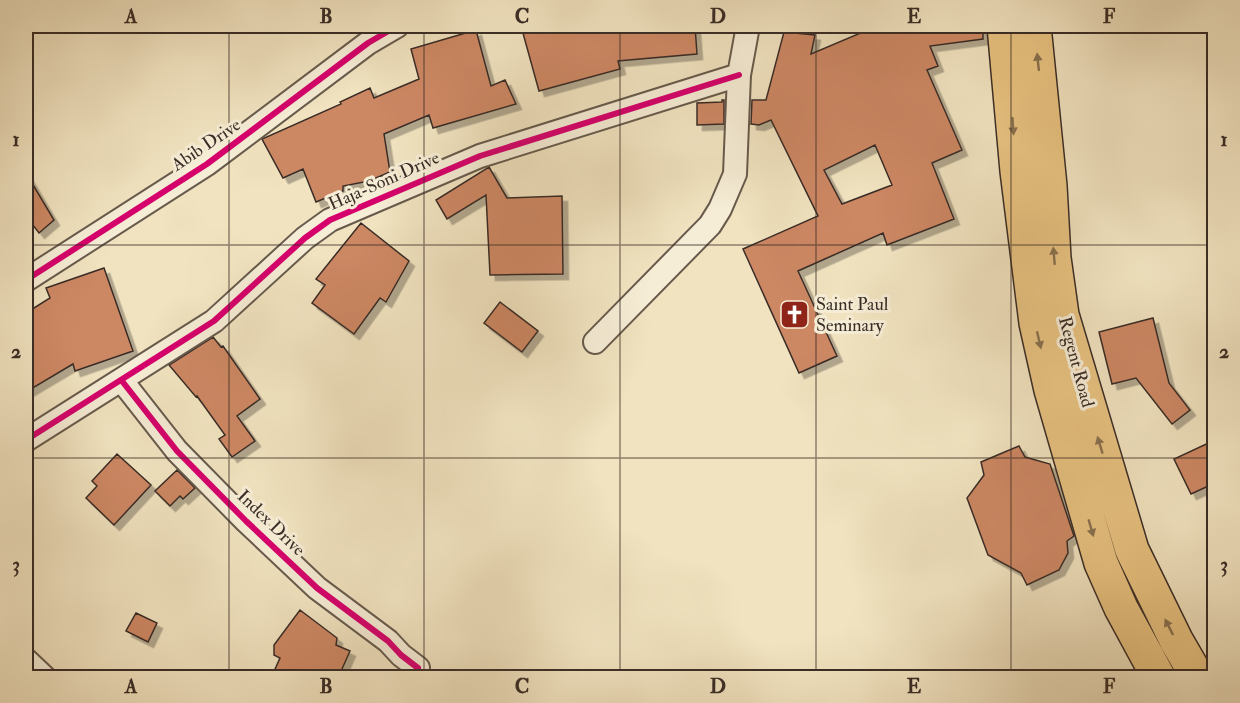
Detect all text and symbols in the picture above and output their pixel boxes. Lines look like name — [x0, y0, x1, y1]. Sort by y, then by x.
text: A — [124, 4, 138, 29]
text: B — [319, 4, 333, 29]
text: C — [515, 4, 529, 29]
text: D — [710, 4, 726, 29]
text: E — [907, 4, 922, 29]
text: F — [1103, 4, 1116, 29]
one-way arrow — [1033, 52, 1043, 71]
street label: Abib Drive — [166, 113, 245, 177]
one-way arrow — [1009, 116, 1018, 135]
text: 1 — [12, 127, 20, 152]
text: 1 — [1220, 127, 1228, 152]
street label: Haja-Soni Drive — [325, 146, 444, 216]
one-way arrow — [1049, 246, 1059, 265]
place label: Saint Paul Seminary — [816, 293, 889, 337]
church icon: Saint Paul Seminary — [779, 298, 811, 330]
street label: Regent Road — [1053, 314, 1099, 410]
one-way arrow — [1035, 331, 1045, 349]
text: 2 — [11, 339, 21, 364]
text: 2 — [1219, 339, 1229, 364]
one-way arrow — [1095, 436, 1104, 454]
street label: Index Drive — [232, 485, 310, 561]
one-way arrow — [1087, 519, 1096, 537]
text: 3 — [12, 552, 20, 577]
text: 3 — [1220, 552, 1228, 577]
one-way arrow — [1164, 618, 1173, 635]
text: A — [124, 674, 138, 699]
text: B — [319, 674, 333, 699]
text: C — [515, 674, 529, 699]
text: D — [710, 674, 726, 699]
text: E — [907, 674, 922, 699]
text: F — [1103, 674, 1116, 699]

